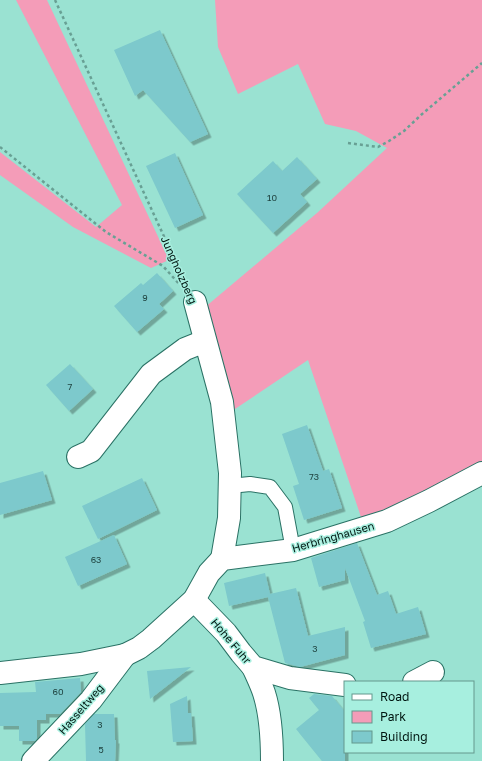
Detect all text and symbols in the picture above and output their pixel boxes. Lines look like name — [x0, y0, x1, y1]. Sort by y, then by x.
house number: 10 — [267, 192, 277, 203]
street label: Jungholzberg — [159, 234, 200, 306]
house number: 9 — [142, 292, 148, 303]
house number: 7 — [68, 381, 73, 392]
house number: 73 — [309, 471, 319, 482]
street label: Herbringhausen — [290, 519, 376, 555]
house number: 63 — [91, 554, 101, 565]
street label: Hohe Fuhr — [209, 615, 255, 667]
house number: 3 — [312, 643, 318, 654]
street label: Hasseltweg — [55, 681, 106, 736]
legend — [344, 681, 474, 753]
house number: 60 — [52, 686, 64, 697]
text: Road — [380, 689, 409, 704]
text: Park — [380, 709, 406, 724]
house number: 3 — [97, 719, 103, 730]
text: Building — [380, 729, 428, 744]
house number: 5 — [98, 744, 104, 755]

